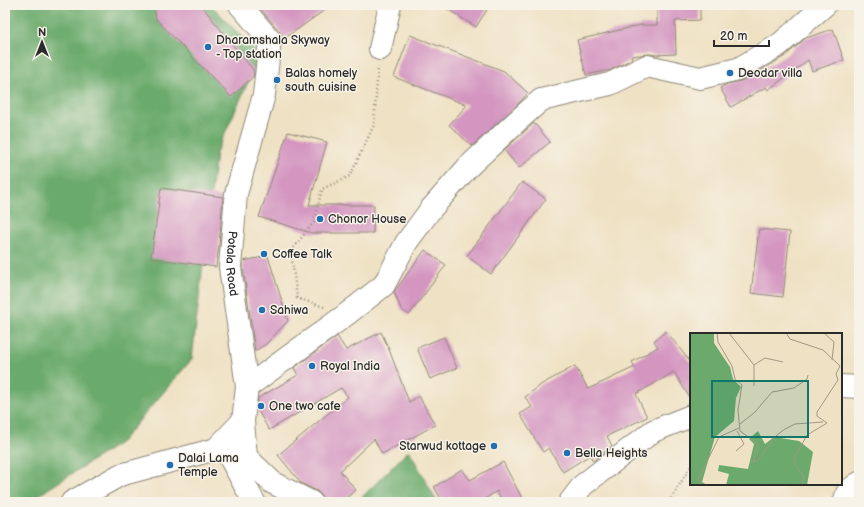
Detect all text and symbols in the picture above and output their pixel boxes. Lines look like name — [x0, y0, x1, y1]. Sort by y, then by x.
north arrow — [22, 22, 62, 62]
scale bar — [714, 22, 769, 48]
text: N — [38, 26, 46, 39]
text: 20 m — [720, 29, 747, 44]
place label: Dharamshala Skyway - Top station — [216, 33, 330, 62]
marker: Dharamshala Skyway - Top station — [203, 42, 213, 52]
place label: Balas homely south cuisine — [285, 66, 358, 95]
place label: Deodar villa — [738, 66, 803, 81]
marker: Deodar villa — [725, 68, 735, 78]
marker: Balas homely south cuisine — [272, 75, 282, 85]
place label: Chonor House — [328, 212, 406, 227]
marker: Chonor House — [315, 214, 325, 224]
street label: Potala Road — [222, 230, 241, 297]
place label: Coffee Talk — [272, 247, 332, 262]
marker: Coffee Talk — [259, 249, 269, 259]
place label: Sahiwa — [270, 303, 308, 318]
marker: Sahiwa — [257, 305, 267, 315]
inset map — [690, 333, 842, 485]
place label: Royal India — [320, 359, 380, 374]
marker: Royal India — [307, 361, 317, 371]
place label: One two cafe — [269, 399, 341, 414]
marker: One two cafe — [256, 401, 266, 411]
place label: Starwud kottage — [399, 439, 486, 454]
marker: Starwud kottage — [489, 441, 499, 451]
place label: Bella Heights — [575, 446, 647, 461]
marker: Bella Heights — [562, 448, 572, 458]
place label: Dalai Lama Temple — [178, 451, 239, 480]
marker: Dalai Lama Temple — [165, 460, 175, 470]

